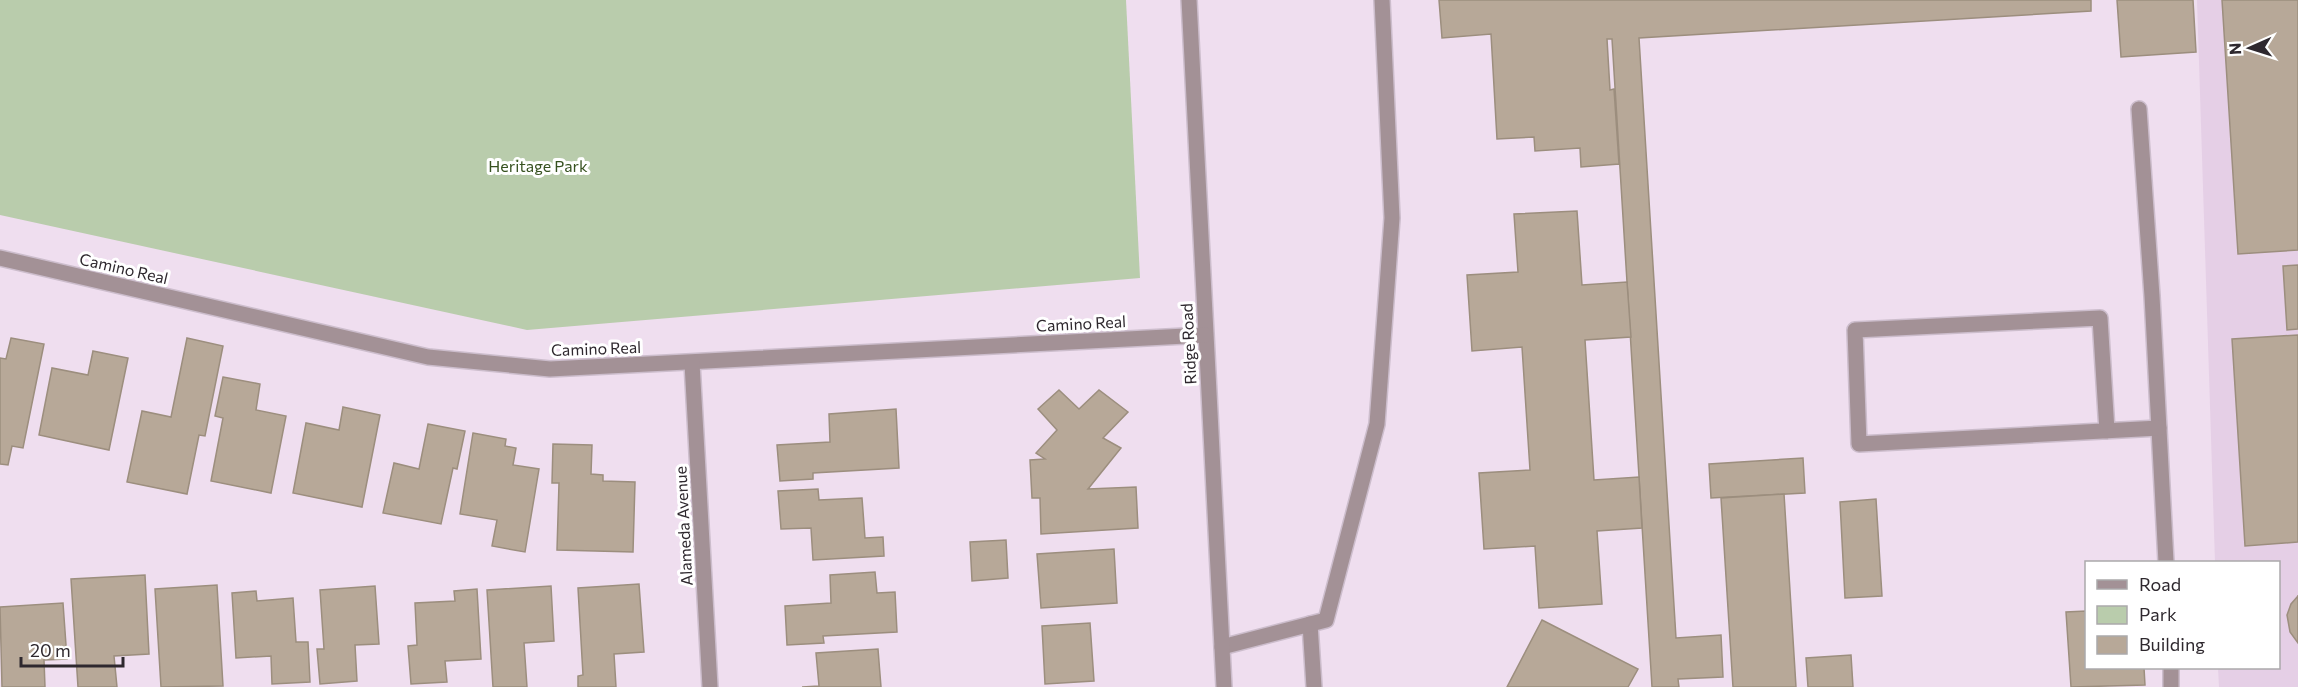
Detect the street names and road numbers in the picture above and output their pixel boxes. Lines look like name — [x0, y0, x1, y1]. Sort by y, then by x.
street label: Camino Real — [78, 249, 170, 287]
street label: Ridge Road — [1176, 303, 1200, 385]
street label: Camino Real — [1035, 311, 1127, 335]
street label: Camino Real — [551, 337, 641, 359]
street label: Alameda Avenue — [670, 466, 696, 586]

